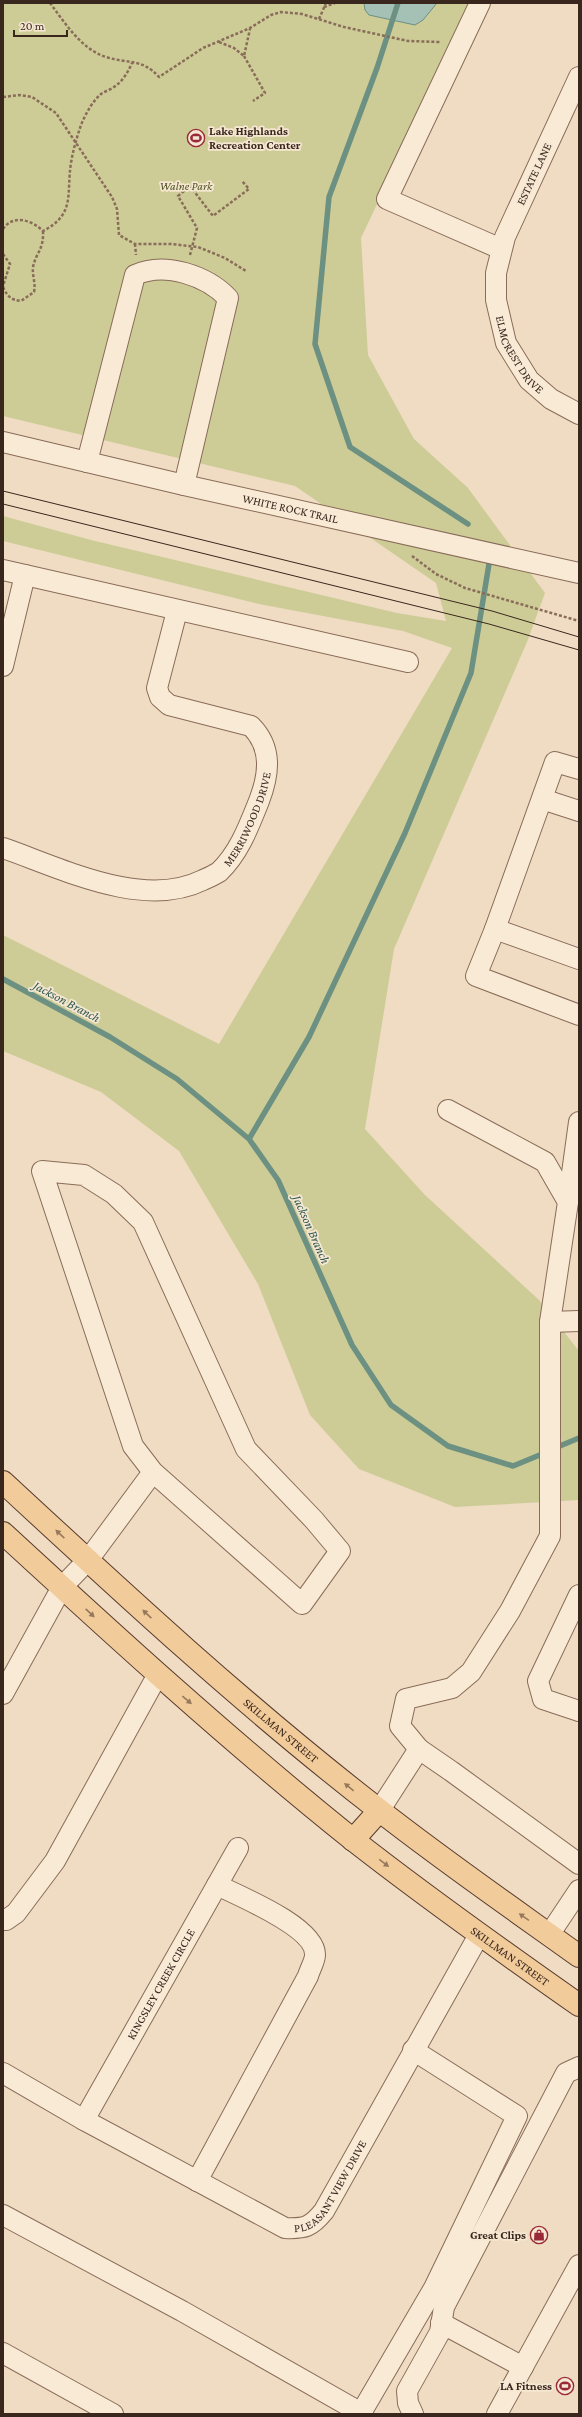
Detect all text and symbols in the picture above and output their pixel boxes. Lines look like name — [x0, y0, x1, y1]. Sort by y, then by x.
scale bar — [14, 12, 67, 38]
text: 20 m — [20, 19, 45, 33]
place label: Lake Highlands Recreation Center — [209, 124, 301, 152]
sports icon: Lake Highlands Recreation Center — [186, 128, 206, 148]
street label: ESTATE LANE — [513, 140, 555, 207]
park label: Walne Park — [160, 179, 213, 193]
street label: ELMCREST DRIVE — [493, 314, 547, 397]
street label: WHITE ROCK TRAIL — [241, 491, 340, 526]
street label: MERRIWOOD DRIVE — [220, 771, 274, 869]
water label: Jackson Branch — [29, 977, 103, 1025]
water label: Jackson Branch — [289, 1191, 333, 1266]
one-way arrow — [55, 1530, 64, 1539]
one-way arrow — [85, 1609, 95, 1618]
one-way arrow — [141, 1610, 152, 1619]
street label: SKILLMAN STREET — [241, 1695, 322, 1766]
one-way arrow — [181, 1696, 192, 1705]
one-way arrow — [344, 1782, 355, 1791]
one-way arrow — [379, 1859, 390, 1867]
one-way arrow — [519, 1913, 529, 1921]
street label: SKILLMAN STREET — [468, 1923, 552, 1989]
street label: KINGSLEY CREEK CIRCLE — [124, 1926, 198, 2042]
street label: PLEASANT VIEW DRIVE — [294, 2137, 370, 2235]
shop icon: Great Clips — [529, 2225, 549, 2245]
place label: Great Clips — [470, 2228, 526, 2242]
sports icon: LA Fitness — [555, 2376, 575, 2396]
place label: LA Fitness — [500, 2379, 552, 2393]

